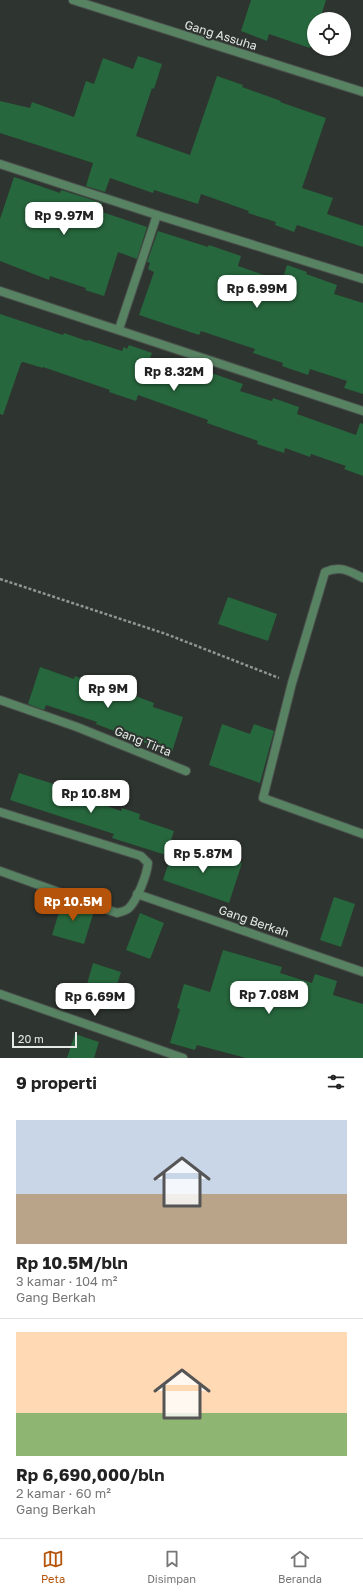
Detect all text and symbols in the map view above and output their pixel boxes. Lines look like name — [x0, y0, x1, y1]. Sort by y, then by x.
map controls — [307, 12, 351, 56]
button: locate — [307, 12, 351, 56]
street label: Gang Assuha — [183, 17, 259, 53]
pin: Rp 9.97M — [23, 202, 105, 236]
text: Rp 9.97M — [34, 207, 94, 223]
pin: Rp 6.99M — [216, 275, 298, 309]
text: Rp 6.99M — [227, 280, 287, 296]
pin: Rp 8.32M — [133, 358, 215, 392]
text: Rp 8.32M — [144, 363, 204, 379]
pin: Rp 9M — [80, 675, 136, 709]
text: Rp 9M — [88, 680, 128, 696]
street label: Gang Tirta — [112, 723, 174, 759]
pin: Rp 10.8M — [50, 780, 132, 814]
text: Rp 10.8M — [61, 785, 121, 801]
pin: Rp 5.87M — [162, 840, 244, 874]
text: Rp 5.87M — [173, 845, 233, 861]
pin: Rp 10.5M — [32, 888, 114, 922]
text: Rp 10.5M — [43, 893, 103, 909]
street label: Gang Berkah — [217, 902, 291, 940]
pin: Rp 7.08M — [228, 981, 310, 1015]
pin: Rp 6.69M — [54, 983, 136, 1017]
text: Rp 7.08M — [239, 986, 299, 1002]
text: Rp 6.69M — [65, 988, 125, 1004]
scale bar — [12, 1030, 77, 1049]
text: 20 m — [18, 1032, 44, 1045]
icon: filters — [325, 1071, 347, 1093]
text: 9 properti — [16, 1072, 97, 1093]
icon: home — [146, 1146, 218, 1218]
text: Rp 10.5M/bln — [16, 1252, 128, 1273]
text: 3 kamar · 104 m² — [16, 1273, 117, 1289]
text: Gang Berkah — [16, 1289, 96, 1305]
icon: home — [146, 1358, 218, 1430]
text: Rp 6,690,000/bln — [16, 1464, 165, 1485]
text: 2 kamar · 60 m² — [16, 1485, 111, 1501]
text: Gang Berkah — [16, 1501, 96, 1517]
tab: Peta — [41, 1548, 65, 1585]
tab: Disimpan — [147, 1548, 196, 1585]
tab: Beranda — [278, 1548, 322, 1585]

